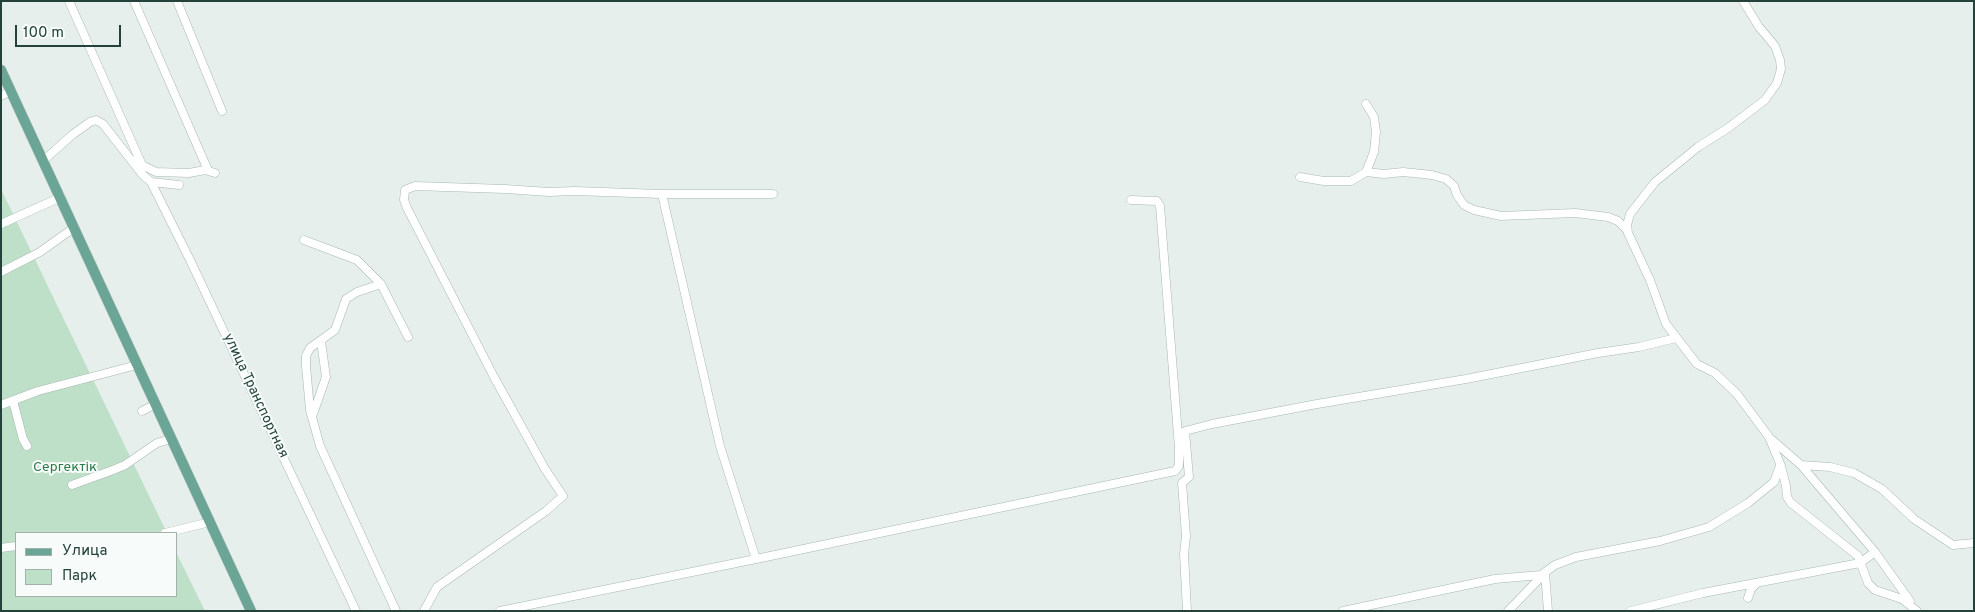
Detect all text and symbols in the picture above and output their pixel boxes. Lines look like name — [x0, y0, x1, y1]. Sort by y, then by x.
scale bar — [18, 15, 124, 47]
text: 100 m — [23, 24, 64, 43]
street label: улица Транспортная — [219, 331, 291, 461]
park label: Сергектік — [33, 460, 97, 476]
legend — [15, 532, 178, 597]
text: Улица — [62, 542, 107, 561]
text: Парк — [62, 567, 97, 586]

